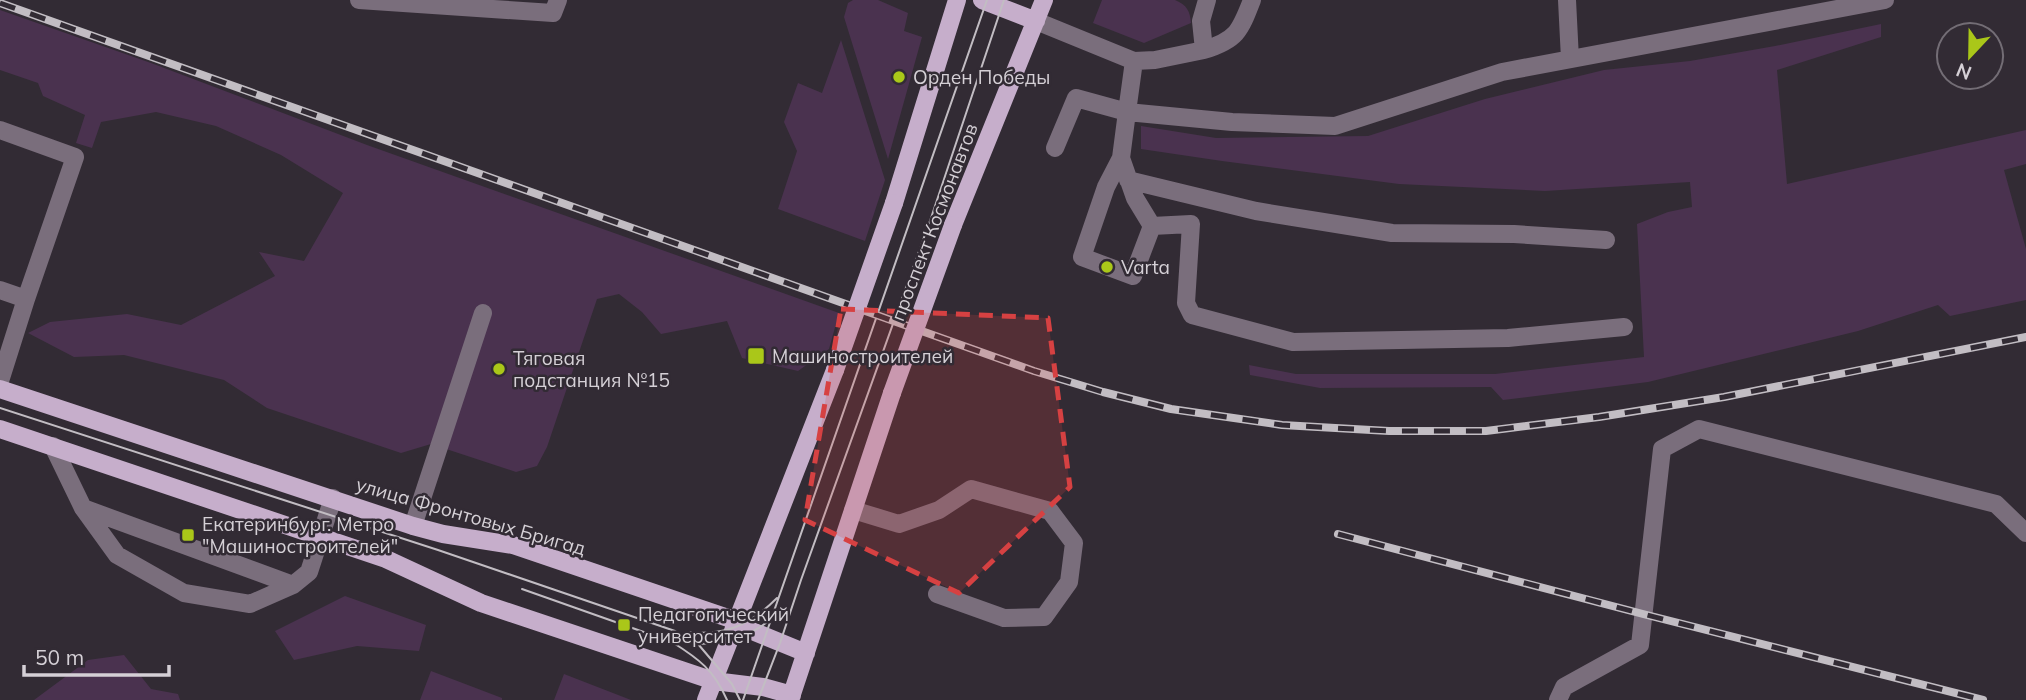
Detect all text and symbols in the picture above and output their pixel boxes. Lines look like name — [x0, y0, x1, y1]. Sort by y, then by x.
north arrow — [1935, 21, 2005, 91]
text: N — [1952, 58, 1975, 86]
place label: Орден Победы — [913, 65, 1051, 89]
marker: Орден Победы — [891, 69, 907, 85]
street label: проспект Космонавтов — [885, 120, 983, 324]
place label: Varta — [1121, 255, 1170, 279]
marker: Varta — [1099, 259, 1115, 275]
place label: Машиностроителей — [772, 344, 953, 368]
place label: Тяговая подстанция №15 — [513, 346, 670, 392]
marker: Машиностроителей — [746, 346, 766, 366]
marker: Тяговая подстанция №15 — [491, 361, 507, 377]
street label: улица Фронтовых Бригад — [353, 472, 589, 560]
place label: Екатеринбург. Метро "Машиностроителей" — [202, 512, 398, 558]
marker: Екатеринбург. Метро "Машиностроителей" — [180, 527, 196, 543]
place label: Педагогический университет — [638, 602, 789, 648]
marker: Педагогический университет — [616, 617, 632, 633]
scale bar — [24, 634, 170, 678]
text: 50 m — [35, 644, 84, 670]

